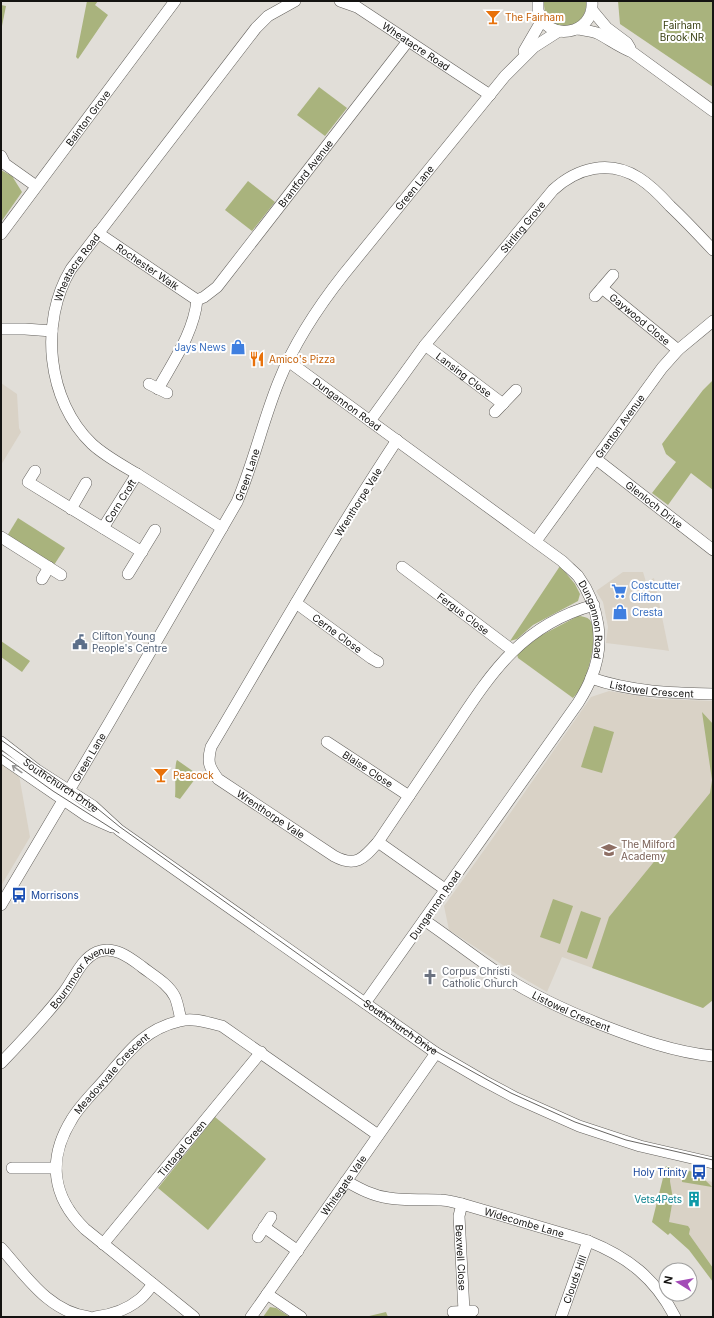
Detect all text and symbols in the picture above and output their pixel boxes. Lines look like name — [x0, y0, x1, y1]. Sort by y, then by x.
bar icon: The Fairham — [484, 8, 502, 26]
place label: The Fairham — [505, 11, 564, 23]
park label: Fairham Brook NR — [660, 19, 705, 43]
street label: Wheatacre Road — [380, 20, 452, 73]
street label: Bainton Grove — [63, 87, 113, 148]
street label: Brantford Avenue — [275, 137, 335, 209]
street label: Green Lane — [392, 163, 436, 213]
street label: Stirling Grove — [498, 198, 548, 255]
street label: Wheatacre Road — [51, 231, 102, 303]
street label: Rochester Walk — [114, 241, 182, 293]
street label: Gaywood Close — [607, 291, 673, 347]
shop icon: Jays News — [229, 338, 247, 356]
place label: Jays News — [174, 341, 226, 353]
restaurant icon: Amico's Pizza — [248, 350, 266, 368]
street label: Lansing Close — [434, 350, 494, 400]
place label: Amico's Pizza — [269, 353, 335, 365]
street label: Dungannon Road — [310, 375, 383, 433]
street label: Granton Avenue — [592, 392, 647, 460]
street label: Green Lane — [232, 447, 262, 503]
street label: Wrenthorpe Vale — [332, 465, 384, 539]
street label: Corn Croft — [102, 476, 139, 525]
street label: Glenloch Drive — [623, 478, 686, 531]
street label: Dungannon Road — [576, 578, 605, 660]
place label: Costcutter Clifton — [631, 579, 680, 603]
supermarket icon: Costcutter Clifton — [610, 582, 628, 600]
street label: Fergus Close — [435, 590, 492, 637]
shop icon: Cresta — [611, 603, 629, 621]
place label: Cresta — [632, 606, 663, 618]
street label: Cerne Close — [310, 611, 364, 655]
place label: Clifton Young People's Centre — [92, 630, 167, 654]
public building icon: Clifton Young People's Centre — [71, 633, 89, 651]
street label: Listowel Crescent — [609, 678, 694, 699]
street label: Green Lane — [70, 730, 108, 784]
street label: Blaise Close — [340, 748, 395, 790]
street label: Southchurch Drive — [21, 756, 101, 814]
one-way arrow — [12, 765, 23, 773]
bar icon: Peacock — [152, 766, 170, 784]
place label: Peacock — [173, 769, 214, 781]
street label: Wrenthorpe Vale — [235, 787, 307, 841]
place label: The Milford Academy — [621, 838, 675, 862]
school or university icon: The Milford Academy — [600, 841, 618, 859]
street label: Dungannon Road — [407, 868, 463, 942]
bus stop icon: Morrisons — [10, 886, 28, 904]
place label: Morrisons — [31, 889, 79, 901]
street label: Bournmoor Avenue — [47, 944, 117, 1011]
place label: Corpus Christi Catholic Church — [442, 965, 518, 989]
church icon: Corpus Christi Catholic Church — [421, 968, 439, 986]
street label: Listowel Crescent — [530, 988, 613, 1034]
street label: Southchurch Drive — [361, 997, 440, 1057]
street label: Meadowvale Crescent — [71, 1030, 152, 1116]
street label: Tintagel Green — [155, 1117, 209, 1179]
street label: Whitegate Vale — [318, 1152, 369, 1218]
bus stop icon: Holy Trinity — [690, 1163, 708, 1181]
place label: Holy Trinity — [633, 1166, 687, 1178]
building icon: Vets4Pets — [685, 1190, 703, 1208]
place label: Vets4Pets — [634, 1193, 682, 1205]
street label: Widecombe Lane — [483, 1205, 566, 1240]
street label: Bexwell Close — [453, 1224, 469, 1291]
street label: Clouds Hill — [560, 1253, 589, 1305]
north arrow — [658, 1262, 698, 1302]
text: N — [661, 1275, 676, 1286]

